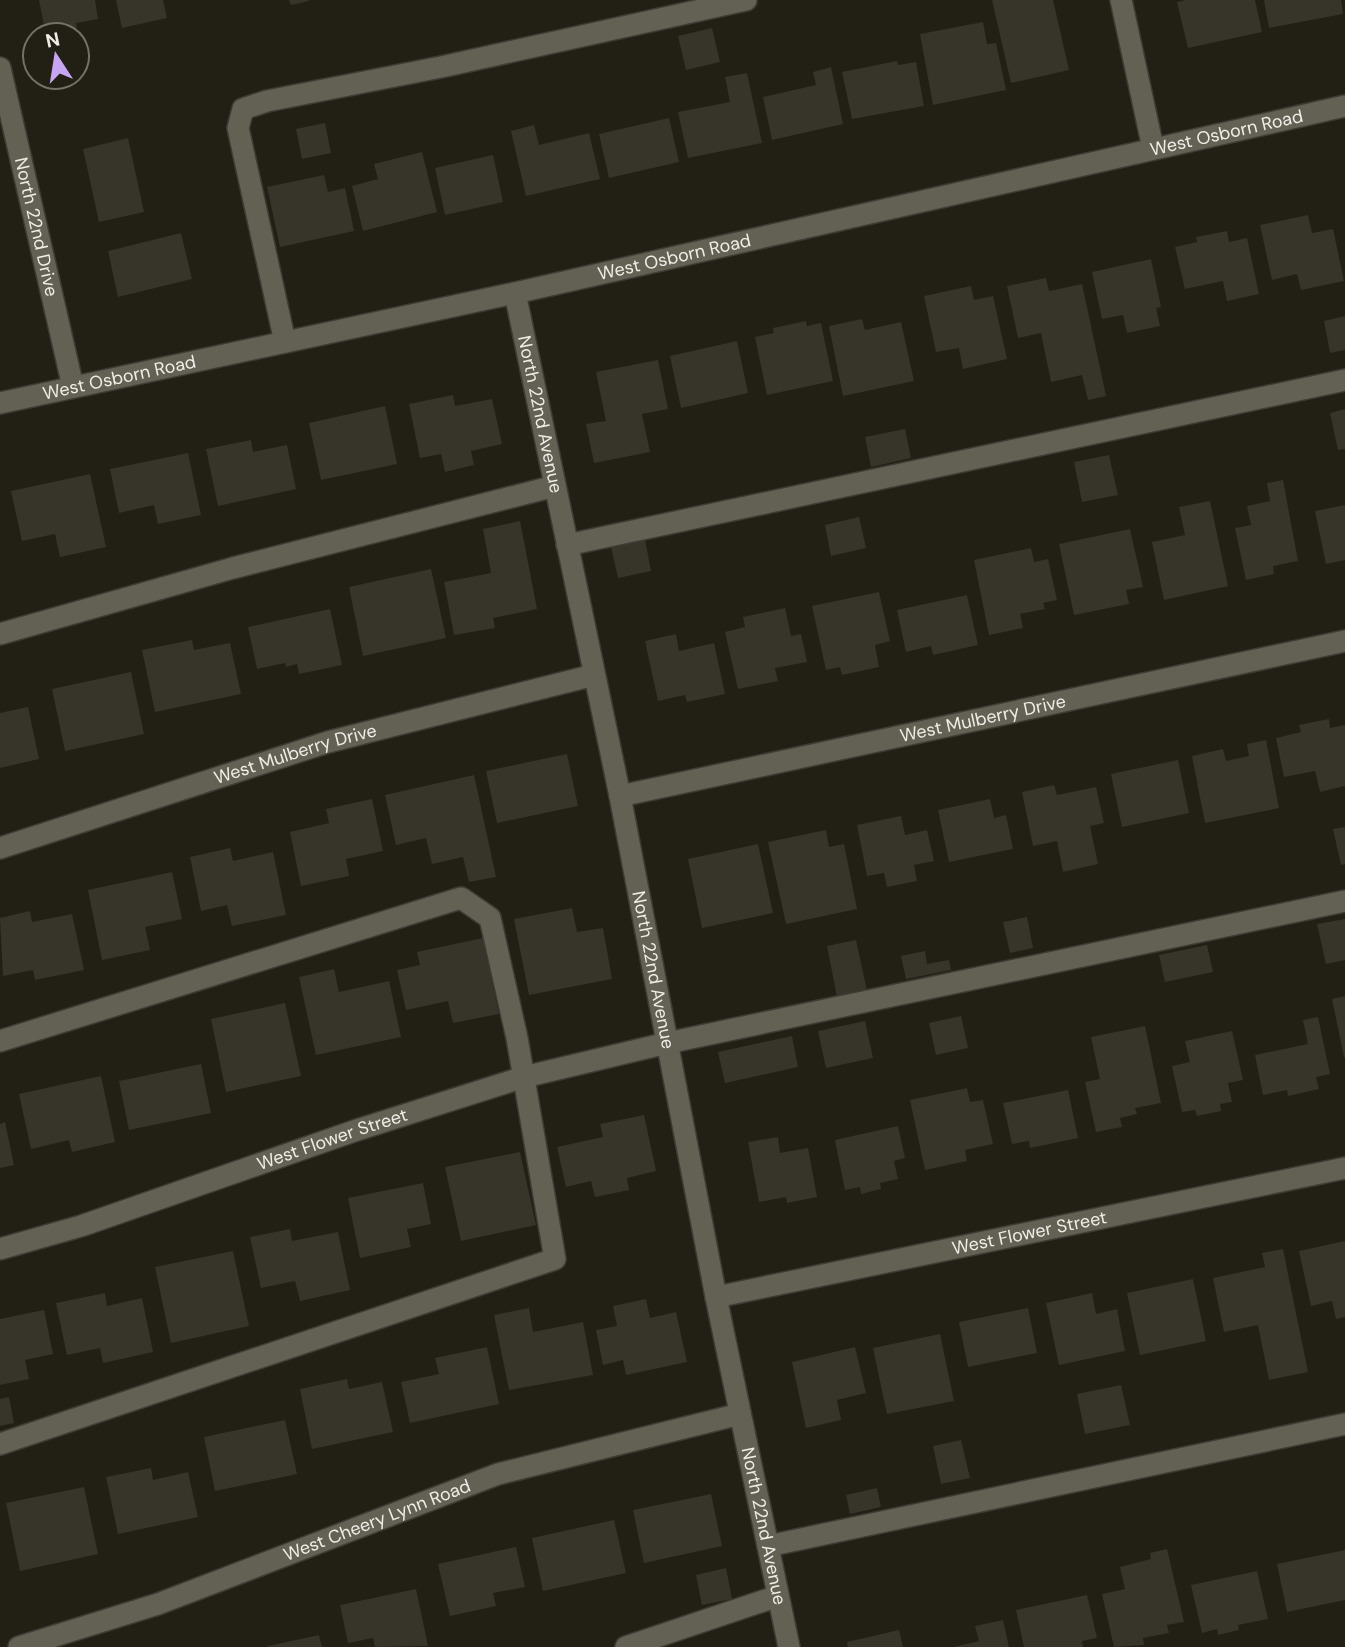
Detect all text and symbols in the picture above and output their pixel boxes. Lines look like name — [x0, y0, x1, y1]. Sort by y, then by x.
north arrow — [21, 21, 91, 91]
text: N — [43, 26, 62, 54]
street label: West Osborn Road — [1148, 104, 1305, 162]
street label: North 22nd Drive — [9, 155, 64, 299]
street label: West Osborn Road — [596, 228, 753, 286]
street label: North 22nd Avenue — [512, 333, 568, 495]
street label: West Osborn Road — [41, 349, 198, 406]
street label: West Mulberry Drive — [898, 689, 1068, 748]
street label: West Mulberry Drive — [211, 718, 379, 790]
street label: North 22nd Avenue — [626, 889, 680, 1051]
street label: West Flower Street — [254, 1103, 410, 1176]
street label: West Flower Street — [950, 1205, 1109, 1260]
street label: North 22nd Avenue — [736, 1445, 792, 1607]
street label: West Cheery Lynn Road — [280, 1474, 474, 1567]

